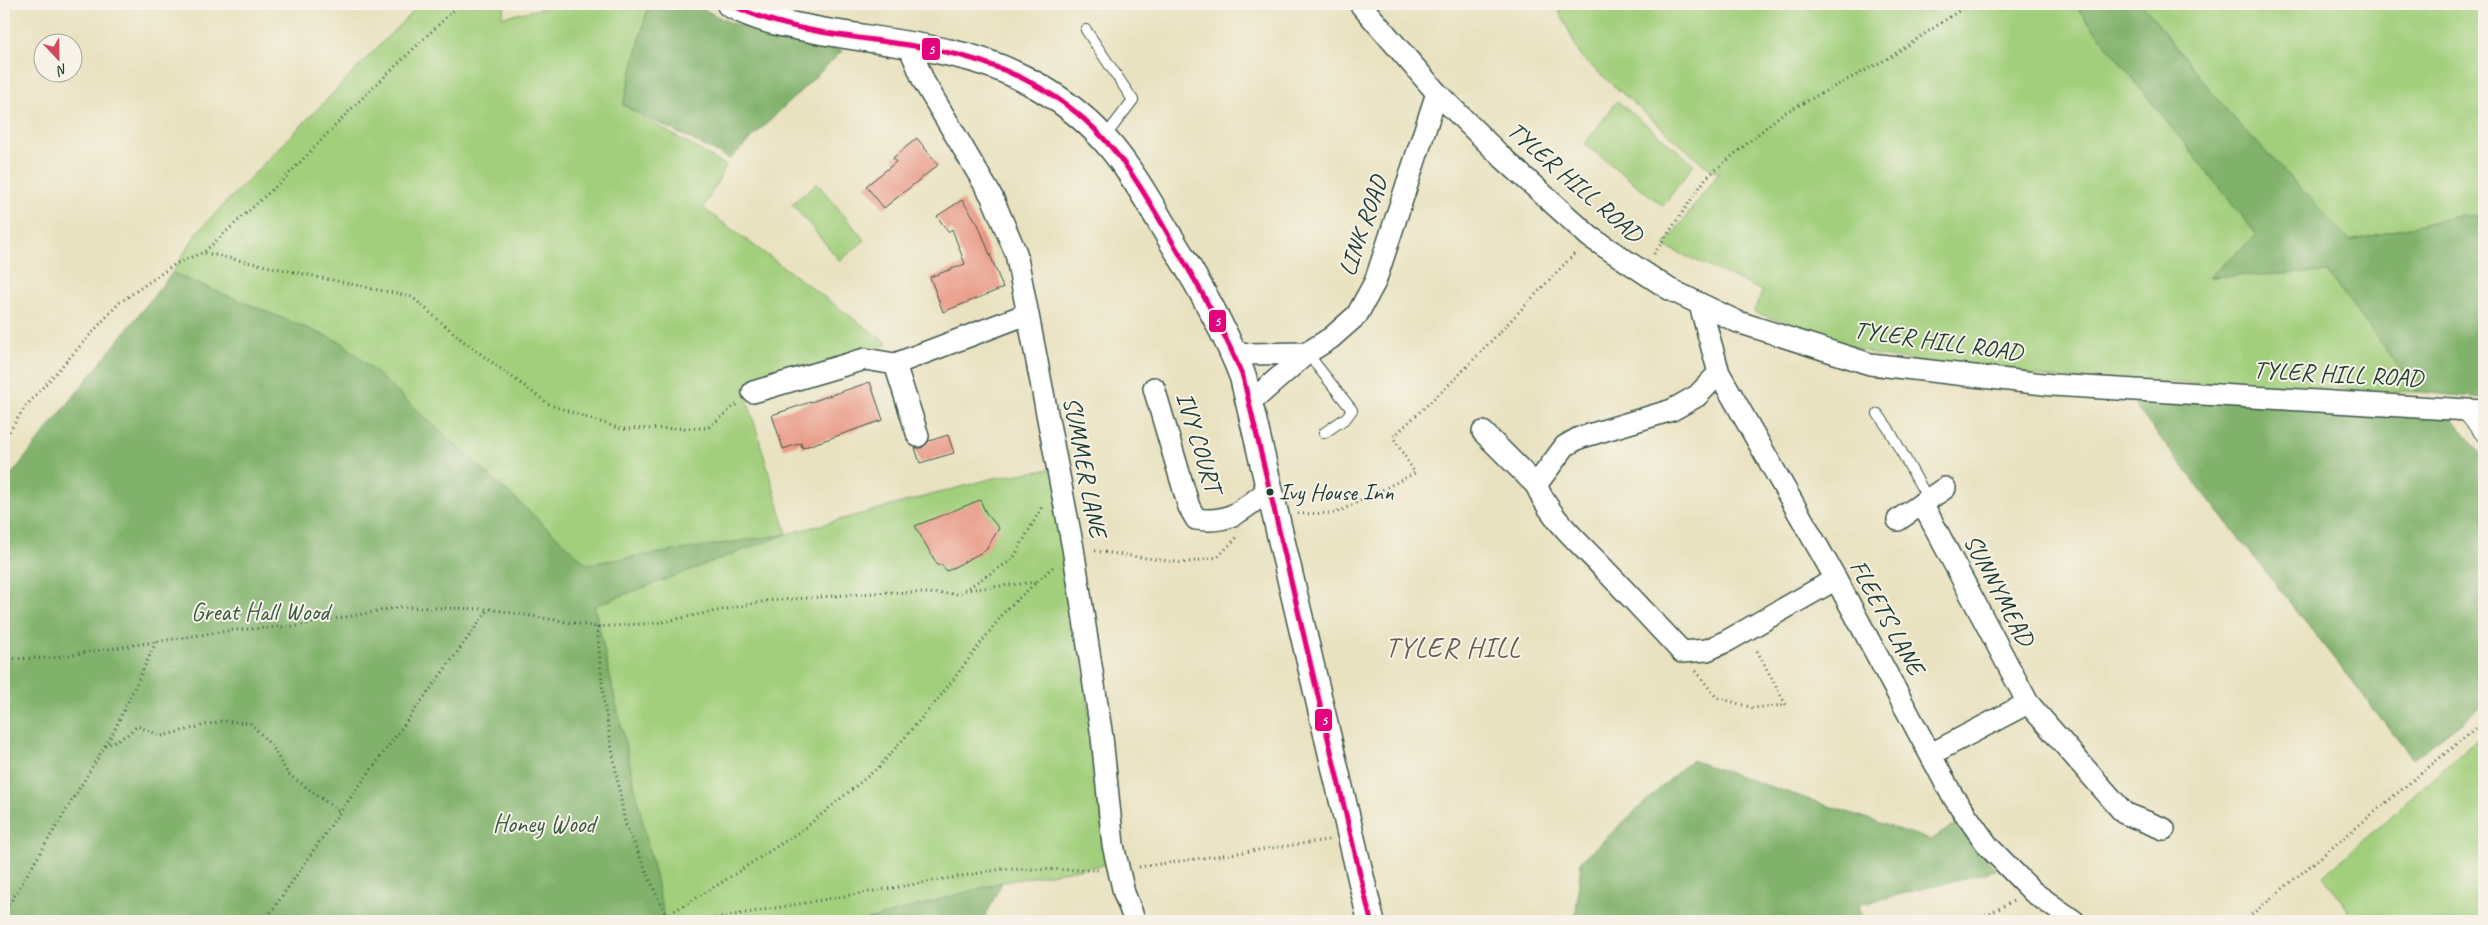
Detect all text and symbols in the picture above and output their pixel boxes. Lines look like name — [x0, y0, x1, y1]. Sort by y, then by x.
north arrow — [32, 32, 82, 82]
line badge: 5 — [921, 37, 941, 61]
text: 5 — [928, 41, 936, 58]
text: N — [53, 60, 70, 80]
street label: TYLER HILL ROAD — [1501, 114, 1651, 251]
street label: LINK ROAD — [1331, 170, 1395, 280]
line badge: 5 — [1208, 309, 1227, 333]
text: 5 — [1214, 313, 1222, 330]
street label: TYLER HILL ROAD — [1852, 313, 2027, 369]
street label: TYLER HILL ROAD — [2253, 354, 2426, 395]
street label: IVY COURT — [1169, 388, 1231, 502]
street label: SUMMER LANE — [1056, 394, 1115, 543]
place label: Ivy House Inn — [1279, 477, 1394, 507]
marker: Ivy House Inn — [1265, 487, 1275, 497]
street label: SUNNYMEAD — [1956, 529, 2043, 653]
street label: FLEETS LANE — [1842, 554, 1933, 683]
park label: Great Hall Wood — [191, 596, 333, 628]
district label: TYLER HILL — [1385, 630, 1521, 665]
line badge: 5 — [1314, 708, 1333, 732]
text: 5 — [1321, 712, 1329, 729]
park label: Honey Wood — [493, 808, 598, 840]

